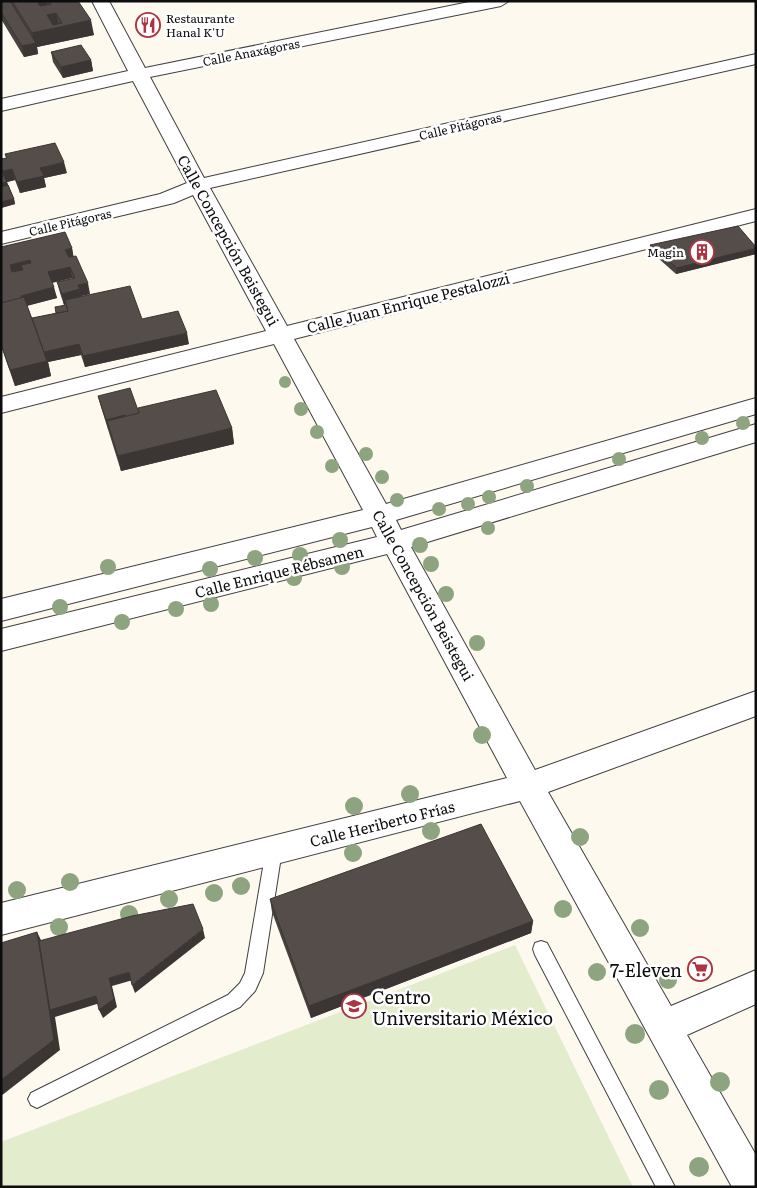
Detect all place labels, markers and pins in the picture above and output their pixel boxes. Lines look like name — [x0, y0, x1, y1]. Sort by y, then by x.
place label: Restaurante Hanal K'U — [166, 9, 235, 41]
restaurant icon: Restaurante Hanal K'U — [135, 12, 161, 38]
building icon: Magin — [689, 239, 715, 265]
place label: Magin — [647, 243, 684, 261]
place label: 7-Eleven — [610, 956, 682, 983]
supermarket icon: 7-Eleven — [687, 956, 713, 982]
place label: Centro Universitario México — [372, 983, 553, 1031]
school or university icon: Centro Universitario México — [341, 993, 367, 1019]

